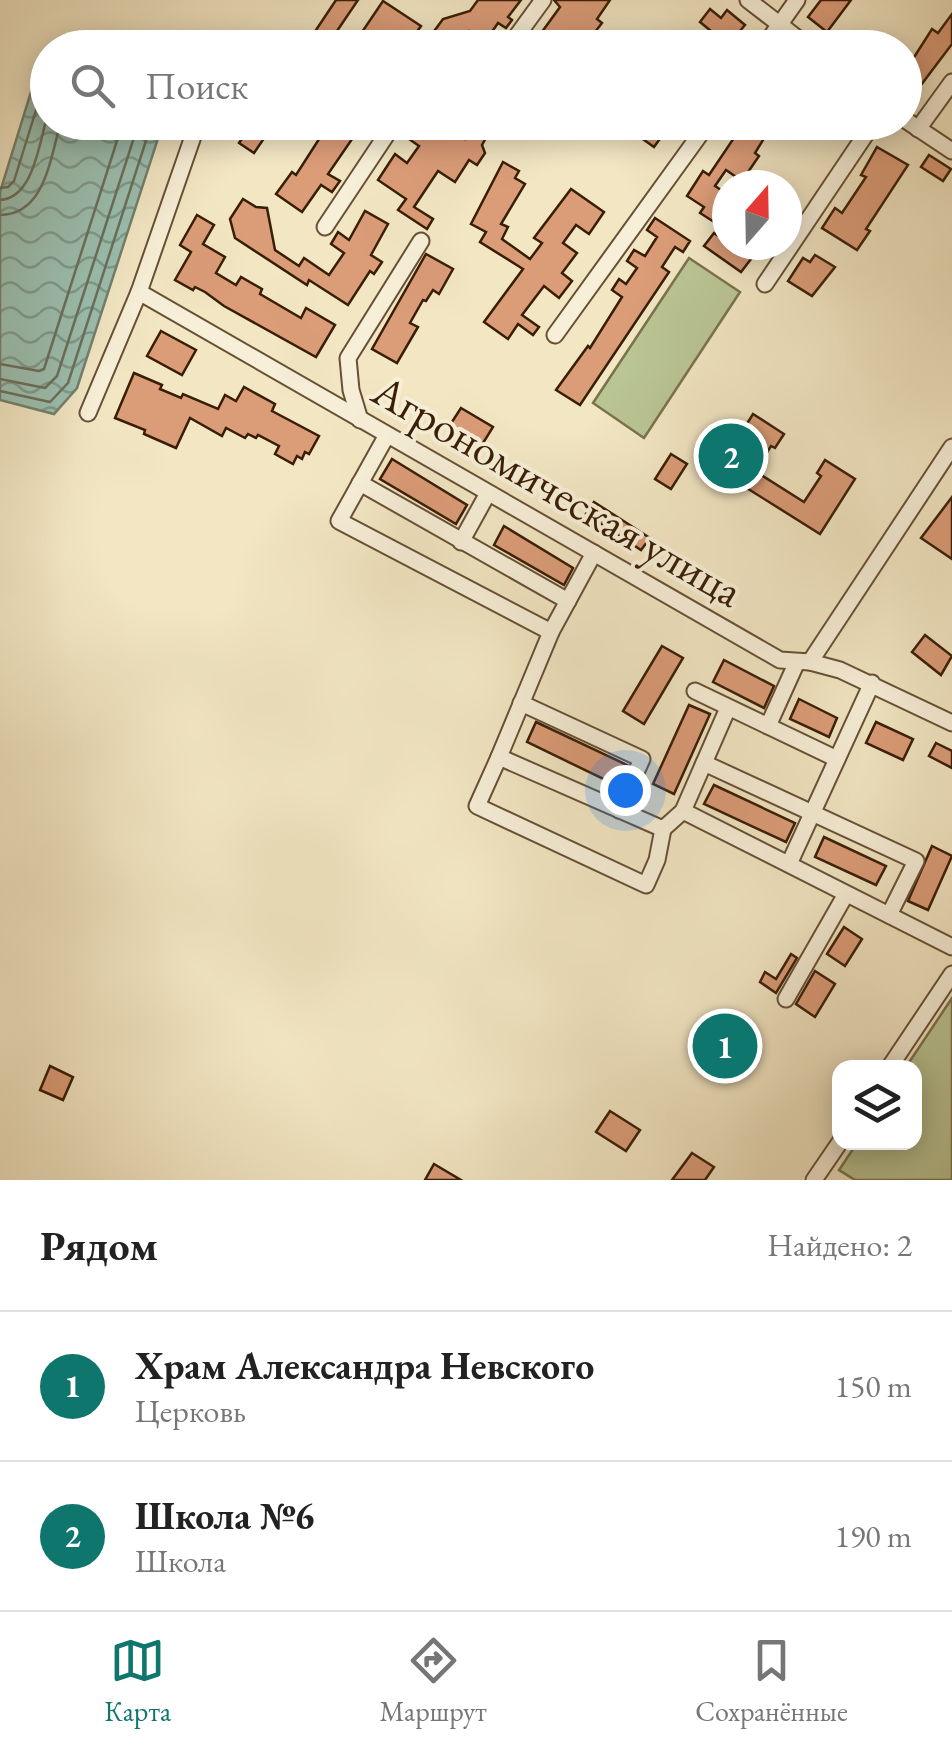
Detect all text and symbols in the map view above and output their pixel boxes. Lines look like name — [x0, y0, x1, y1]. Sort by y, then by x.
search box — [30, 30, 922, 140]
icon: search — [65, 58, 120, 113]
text: Поиск — [145, 61, 248, 110]
north arrow — [712, 170, 802, 260]
street label: Агрономическая улица — [362, 360, 753, 620]
pin: 2 — [698, 418, 764, 494]
your location — [600, 765, 651, 816]
pin: 1 — [692, 1008, 758, 1084]
map controls — [832, 1060, 922, 1150]
button: layers — [832, 1060, 922, 1150]
text: Рядом — [40, 1218, 158, 1273]
text: Найдено: 2 — [767, 1224, 912, 1266]
text: Храм Александра Невского — [135, 1341, 594, 1390]
text: 1 — [64, 1365, 81, 1407]
text: 150 m — [835, 1365, 912, 1407]
text: Церковь — [135, 1390, 246, 1432]
text: Школа №6 — [135, 1491, 314, 1540]
text: 2 — [64, 1515, 81, 1557]
text: 190 m — [835, 1515, 912, 1557]
text: Школа — [135, 1540, 226, 1582]
tab: Карта — [104, 1633, 171, 1729]
tab: Маршрут — [379, 1633, 487, 1729]
tab: Сохранённые — [695, 1633, 848, 1729]

